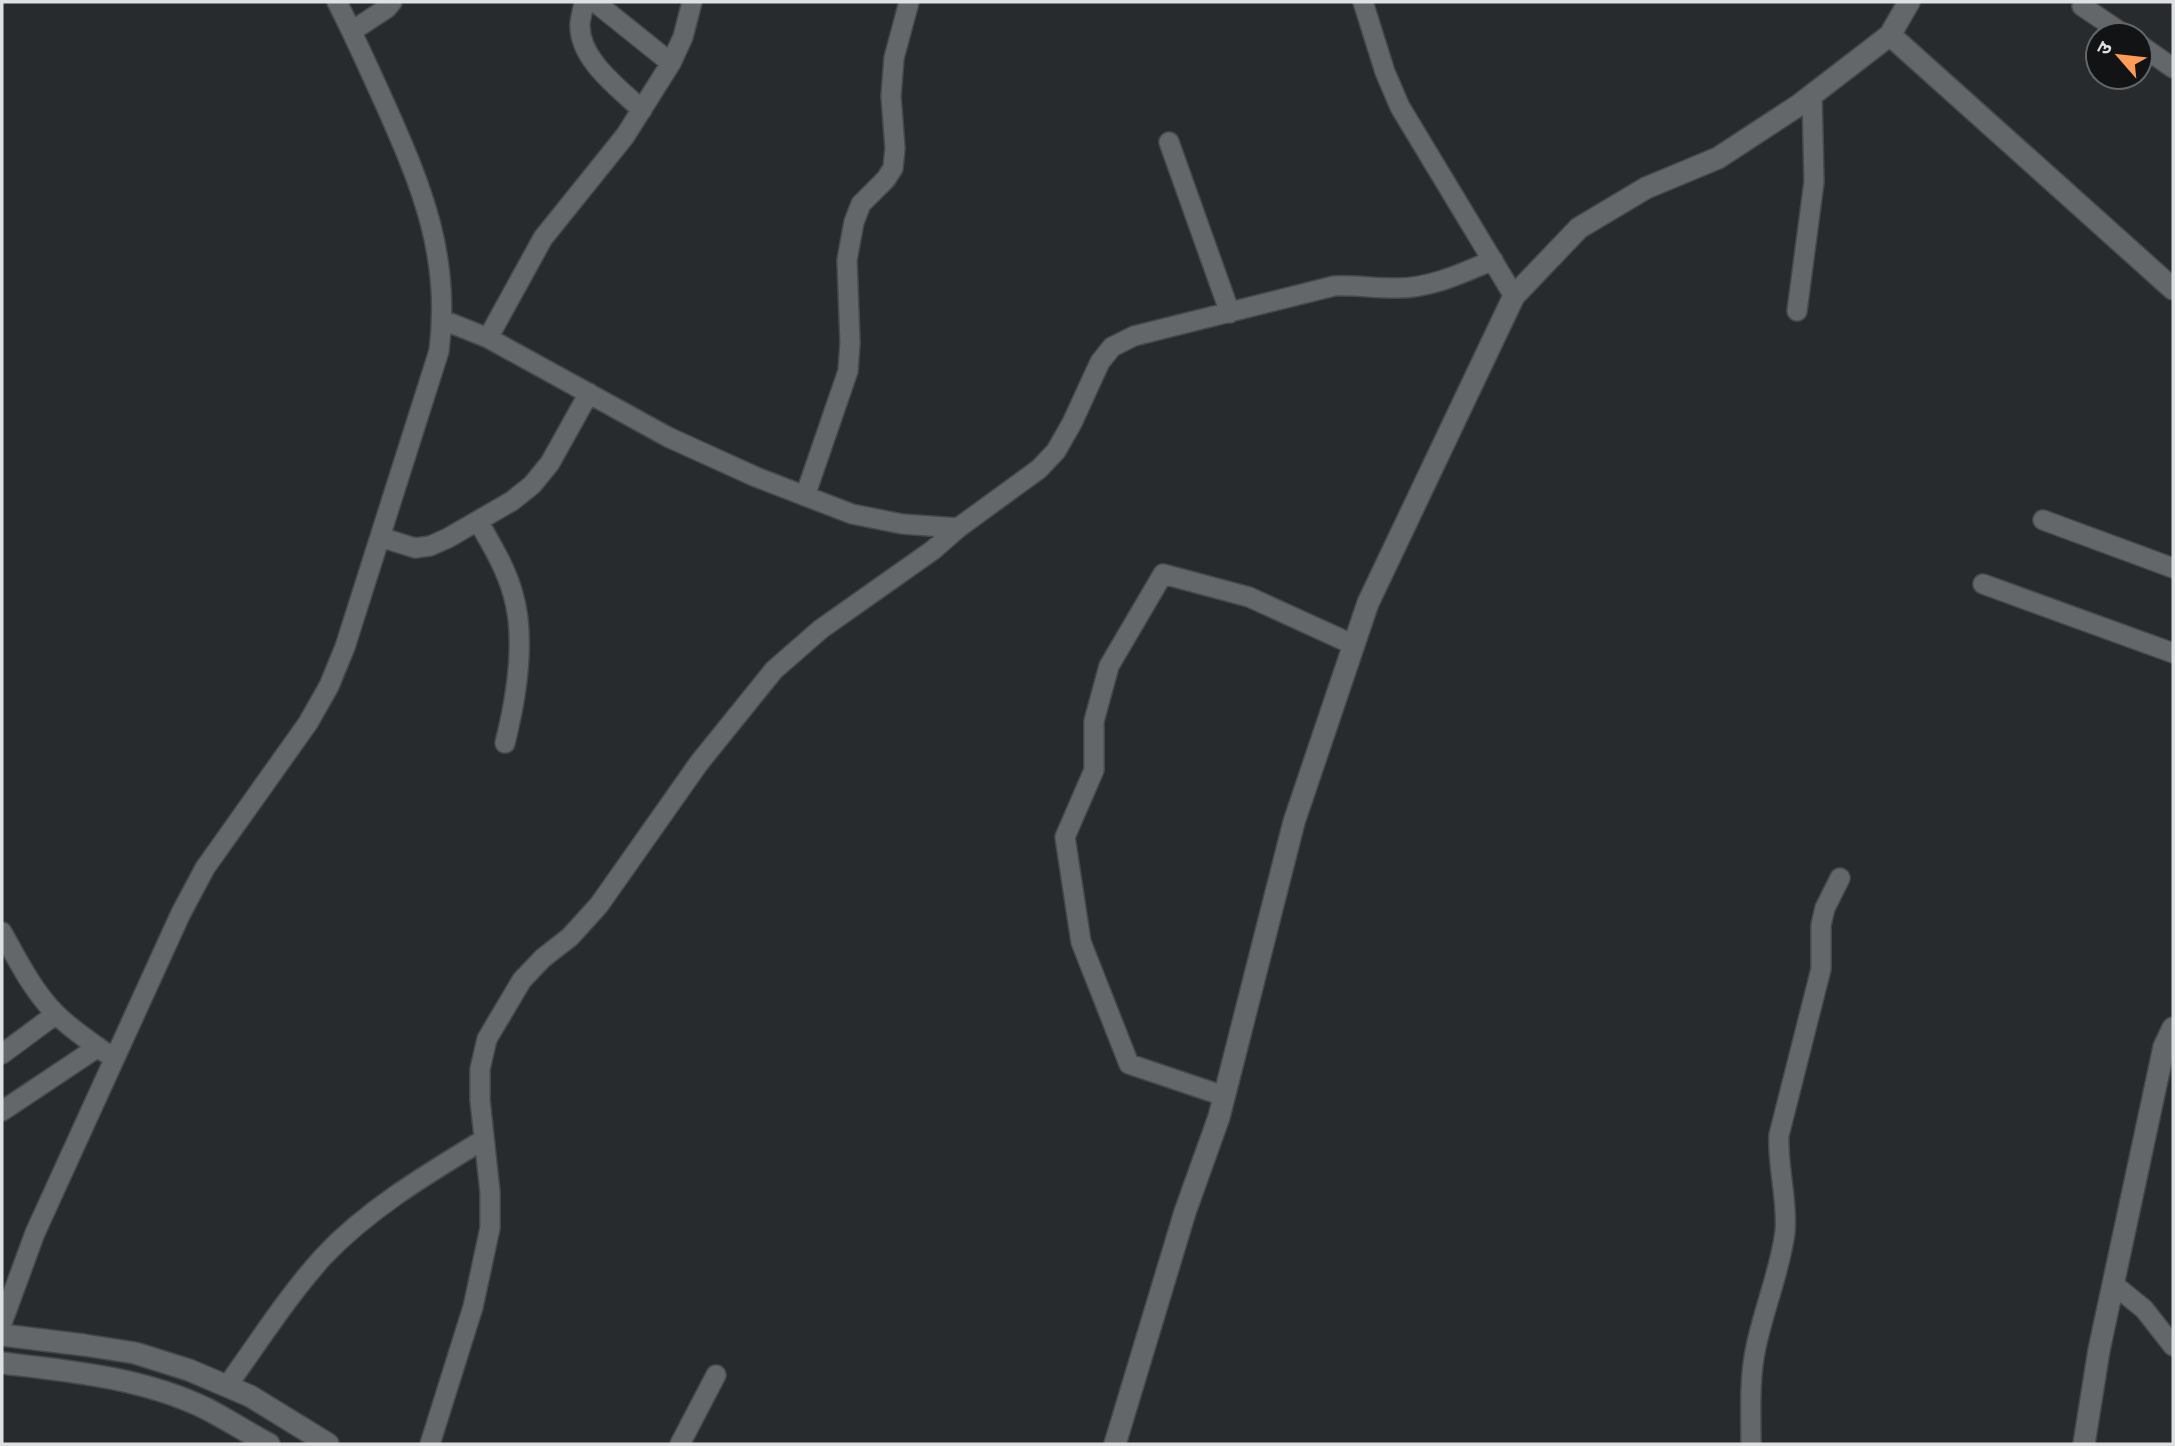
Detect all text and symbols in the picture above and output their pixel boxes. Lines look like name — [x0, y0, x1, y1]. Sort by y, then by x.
north arrow — [2084, 21, 2154, 91]
text: उ — [2088, 35, 2119, 60]

